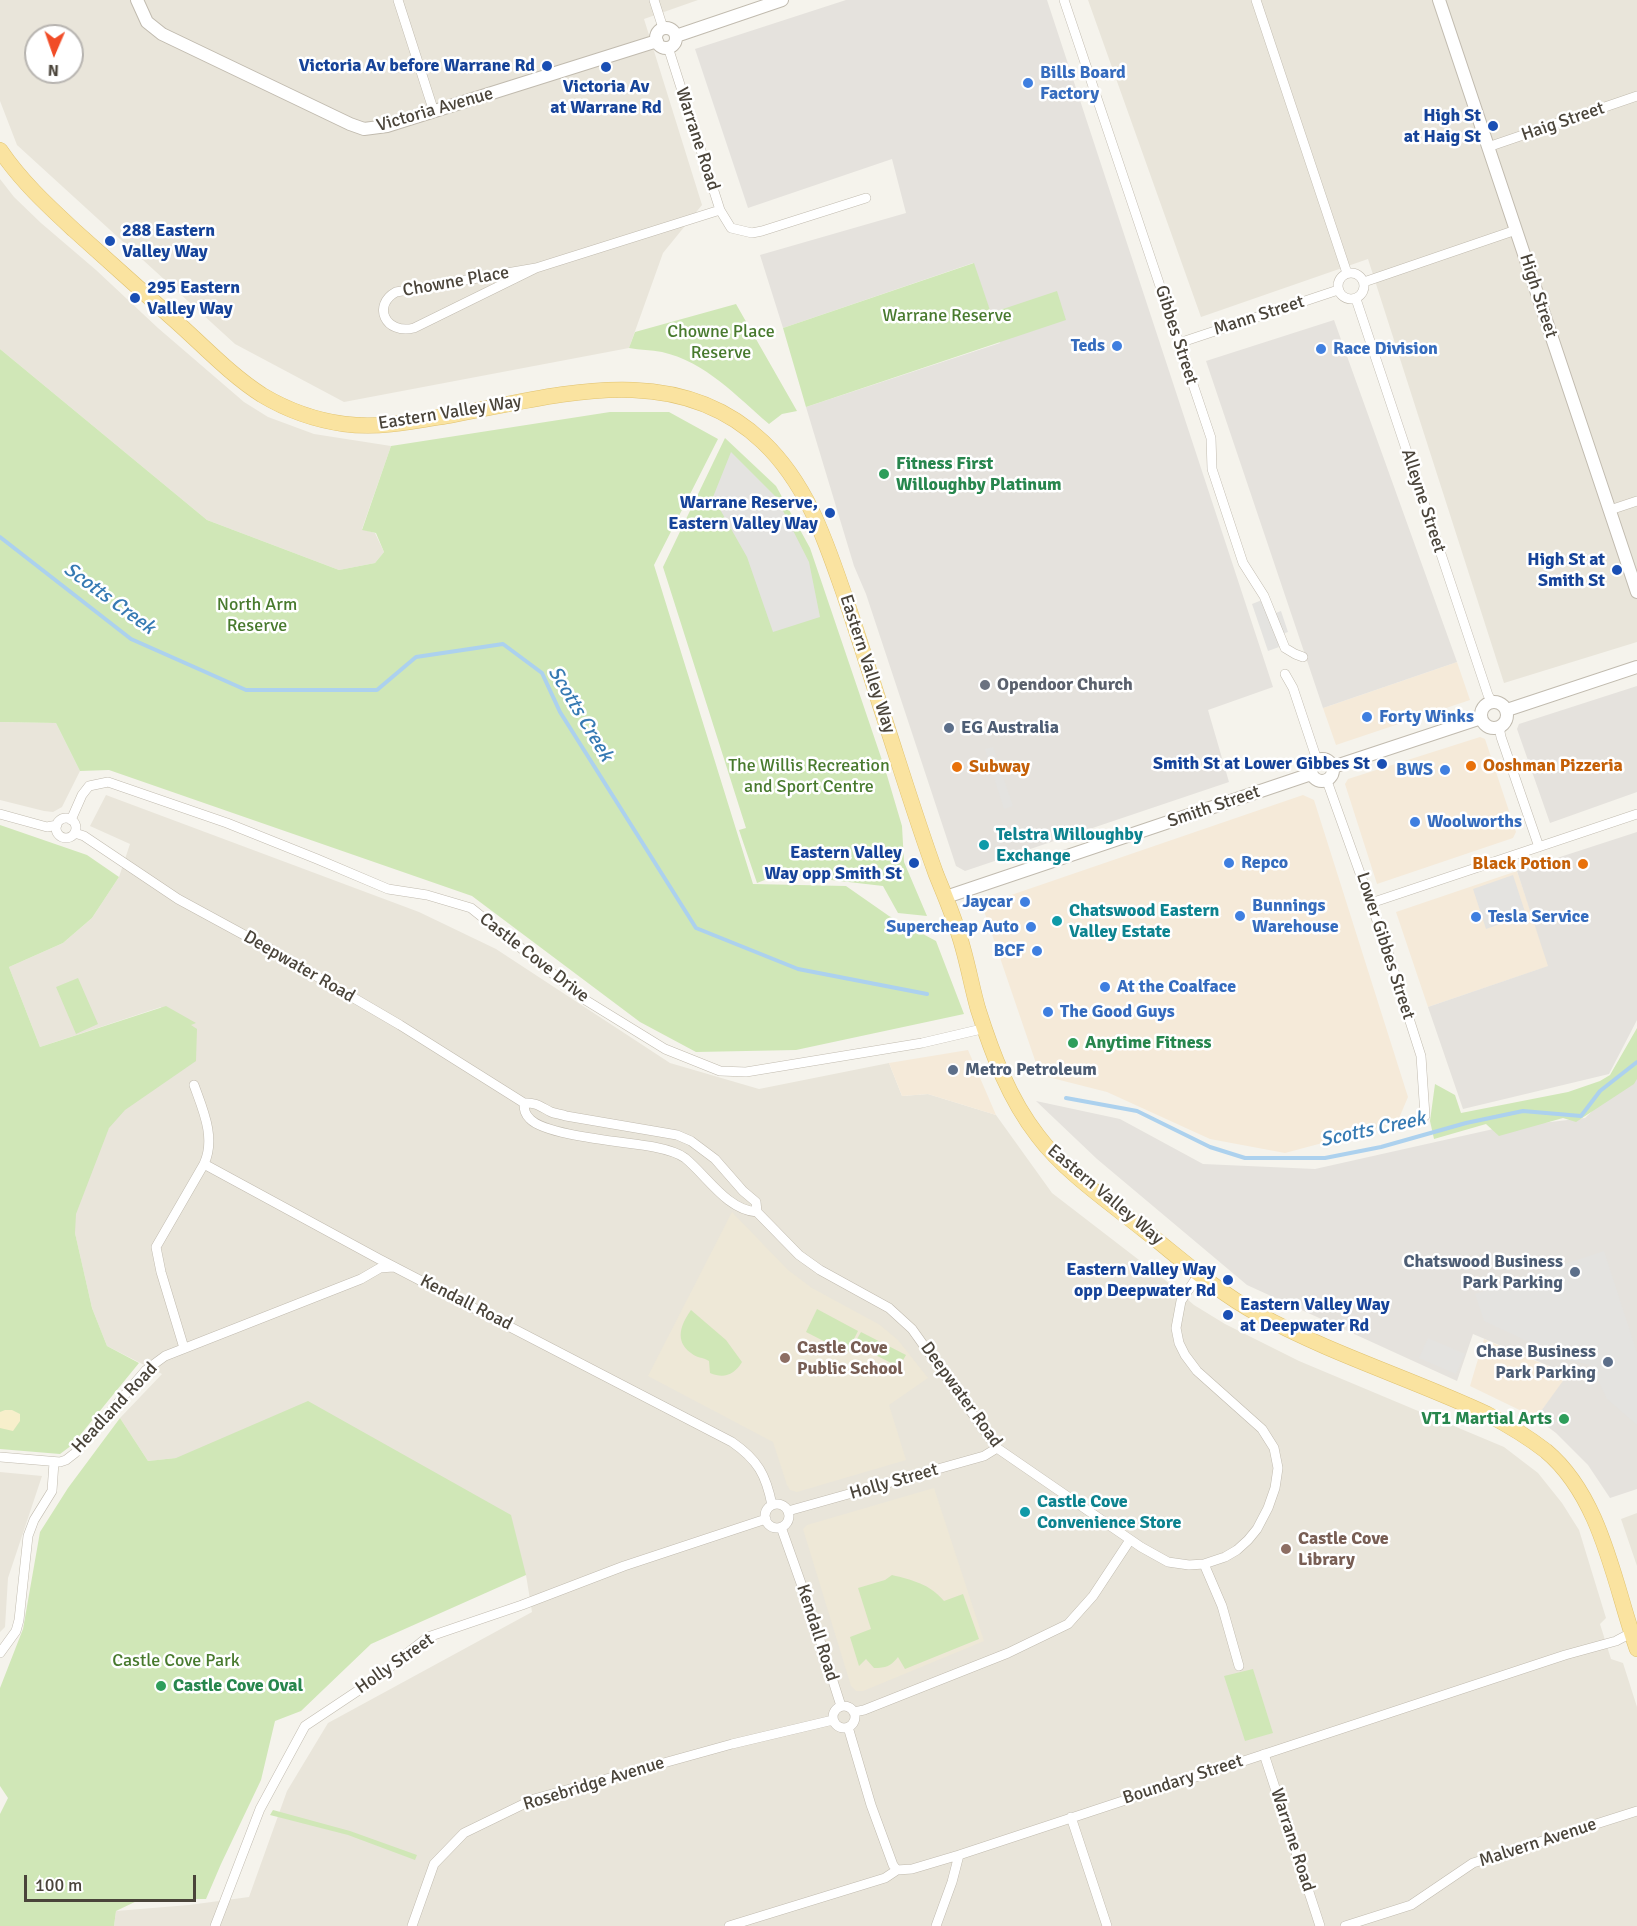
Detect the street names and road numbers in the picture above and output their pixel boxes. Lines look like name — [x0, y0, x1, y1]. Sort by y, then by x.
street label: Victoria Avenue — [374, 83, 496, 137]
street label: Warrane Road — [670, 85, 724, 193]
street label: Haig Street — [1519, 98, 1607, 146]
street label: High Street — [1514, 251, 1562, 341]
street label: Chowne Place — [401, 262, 511, 302]
street label: Gibbes Street — [1150, 283, 1202, 387]
street label: Mann Street — [1211, 291, 1307, 341]
street label: Eastern Valley Way — [377, 391, 523, 435]
street label: Alleyne Street — [1396, 446, 1450, 556]
street label: Eastern Valley Way — [834, 592, 900, 736]
street label: Smith Street — [1165, 781, 1263, 833]
street label: Lower Gibbes Street — [1351, 870, 1419, 1022]
street label: Castle Cove Drive — [475, 908, 593, 1008]
street label: Deepwater Road — [239, 926, 359, 1008]
street label: Eastern Valley Way — [1043, 1140, 1167, 1250]
street label: Kendall Road — [416, 1271, 516, 1335]
street label: Deepwater Road — [915, 1338, 1007, 1452]
street label: Headland Road — [68, 1358, 162, 1458]
street label: Holly Street — [847, 1459, 941, 1505]
street label: Kendall Road — [791, 1582, 843, 1684]
street label: Holly Street — [352, 1629, 438, 1699]
street label: Boundary Street — [1120, 1750, 1246, 1810]
street label: Rosebridge Avenue — [521, 1752, 667, 1816]
street label: Warrane Road — [1265, 1786, 1319, 1894]
street label: Malvern Avenue — [1476, 1814, 1600, 1872]

